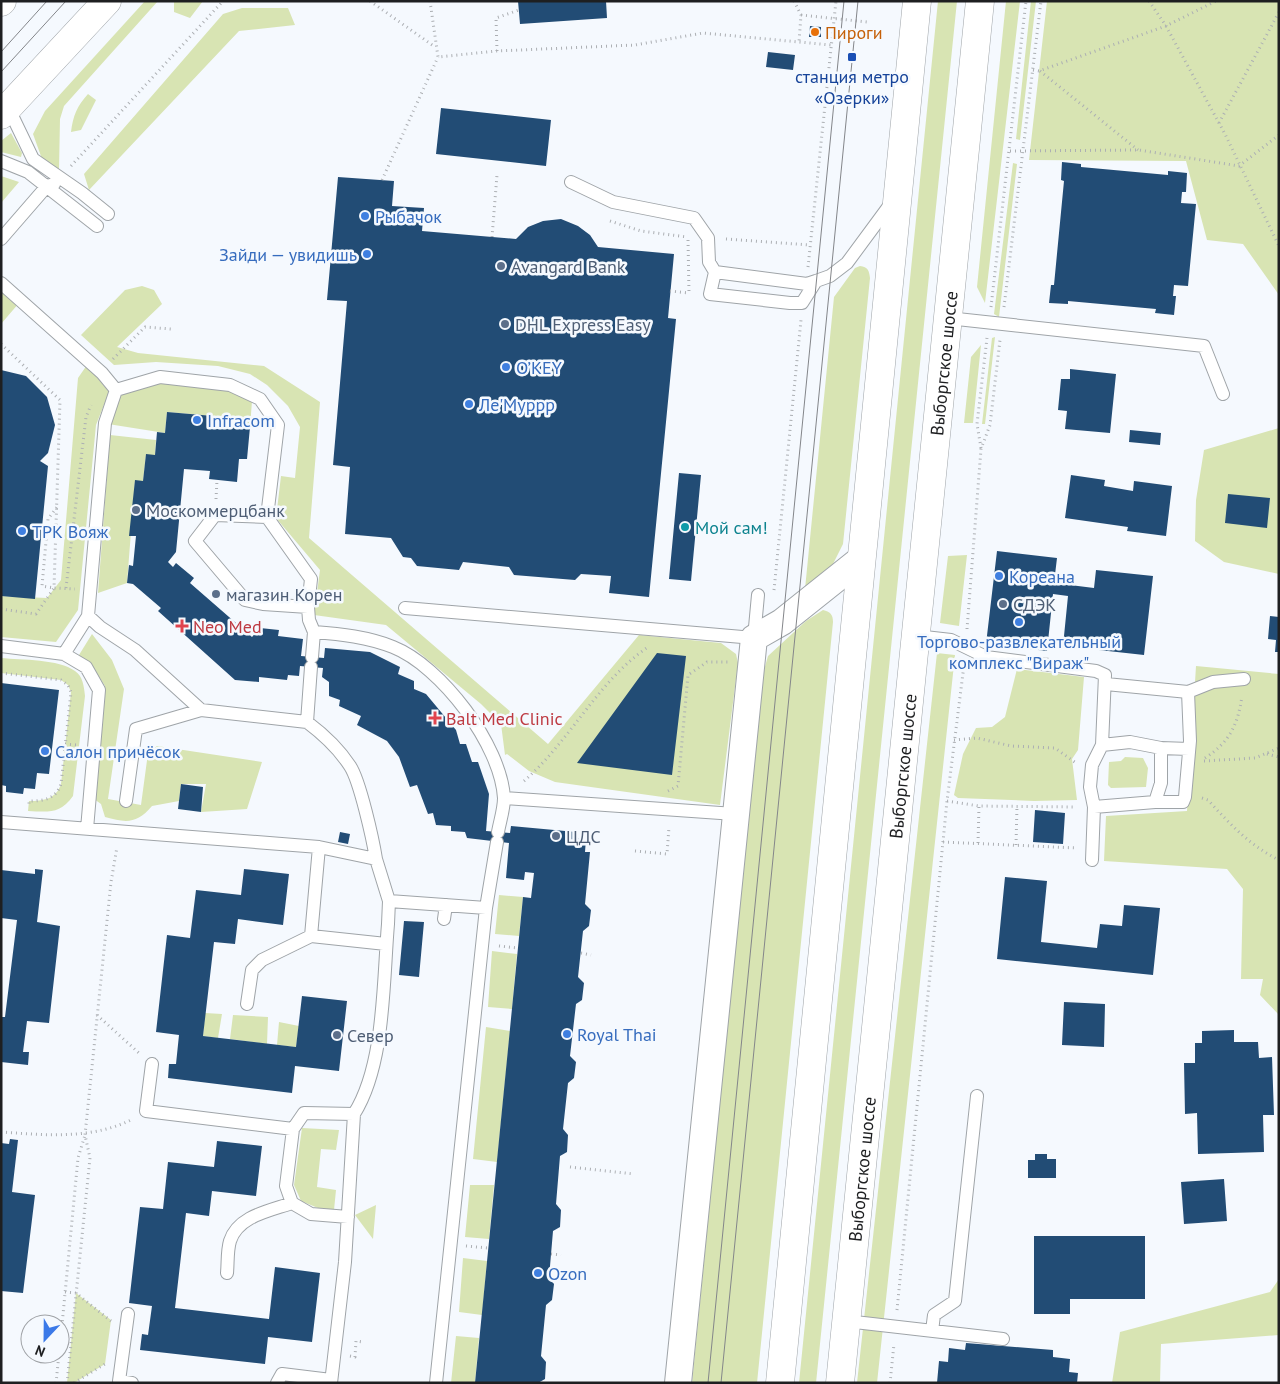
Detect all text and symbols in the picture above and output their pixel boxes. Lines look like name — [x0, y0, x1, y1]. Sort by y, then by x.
place label: Пироги — [825, 21, 883, 44]
marker: Пироги — [809, 26, 821, 38]
marker: станция метро «Озерки» — [846, 51, 858, 63]
place label: станция метро «Озерки» — [795, 65, 909, 109]
place label: Рыбачок — [375, 205, 442, 228]
marker: Рыбачок — [359, 210, 371, 222]
place label: Зайди — увидишь — [219, 243, 357, 266]
marker: Зайди — увидишь — [361, 248, 373, 260]
place label: Avangard Bank — [511, 255, 626, 278]
marker: Avangard Bank — [495, 260, 507, 272]
street label: Выборгское шоссе — [925, 290, 962, 437]
place label: DHL Express Easy — [515, 313, 651, 336]
marker: DHL Express Easy — [499, 318, 511, 330]
place label: O’KEY — [516, 356, 562, 379]
marker: O’KEY — [500, 361, 512, 373]
place label: Ле'Муррр — [478, 393, 555, 416]
marker: Ле'Муррр — [463, 398, 475, 410]
place label: Infracom — [207, 409, 275, 432]
marker: Infracom — [191, 414, 203, 426]
place label: Москоммерцбанк — [146, 499, 285, 522]
marker: Москоммерцбанк — [130, 504, 142, 516]
place label: Мой сам! — [695, 516, 768, 539]
place label: ТРК Вояж — [32, 520, 109, 543]
marker: Мой сам! — [679, 521, 691, 533]
marker: ТРК Вояж — [16, 525, 28, 537]
place label: Кореана — [1009, 565, 1075, 588]
marker: Кореана — [993, 570, 1005, 582]
place label: магазин Корен — [226, 583, 342, 606]
marker: магазин Корен — [210, 588, 222, 600]
place label: СДЭК — [1013, 593, 1056, 616]
marker: СДЭК — [997, 598, 1009, 610]
place label: Neo Med — [193, 615, 262, 638]
marker: Торгово-развлекательный комплекс "Вираж" — [1013, 616, 1025, 628]
marker: Neo Med — [175, 619, 189, 633]
place label: Торгово-развлекательный комплекс "Вираж" — [917, 630, 1121, 674]
street label: Выборгское шоссе — [884, 693, 921, 840]
place label: Balt Med Clinic — [446, 707, 563, 730]
marker: Balt Med Clinic — [428, 711, 442, 725]
place label: Салон причёсок — [55, 740, 181, 763]
marker: Салон причёсок — [39, 745, 51, 757]
place label: ЦДС — [566, 825, 601, 848]
marker: ЦДС — [550, 830, 562, 842]
place label: Royal Thai — [577, 1023, 657, 1046]
place label: Север — [347, 1024, 394, 1047]
marker: Royal Thai — [561, 1028, 573, 1040]
marker: Север — [331, 1029, 343, 1041]
street label: Выборгское шоссе — [843, 1096, 880, 1243]
place label: Ozon — [548, 1262, 587, 1285]
marker: Ozon — [532, 1267, 544, 1279]
north arrow — [20, 1314, 70, 1364]
text: N — [32, 1341, 48, 1361]

